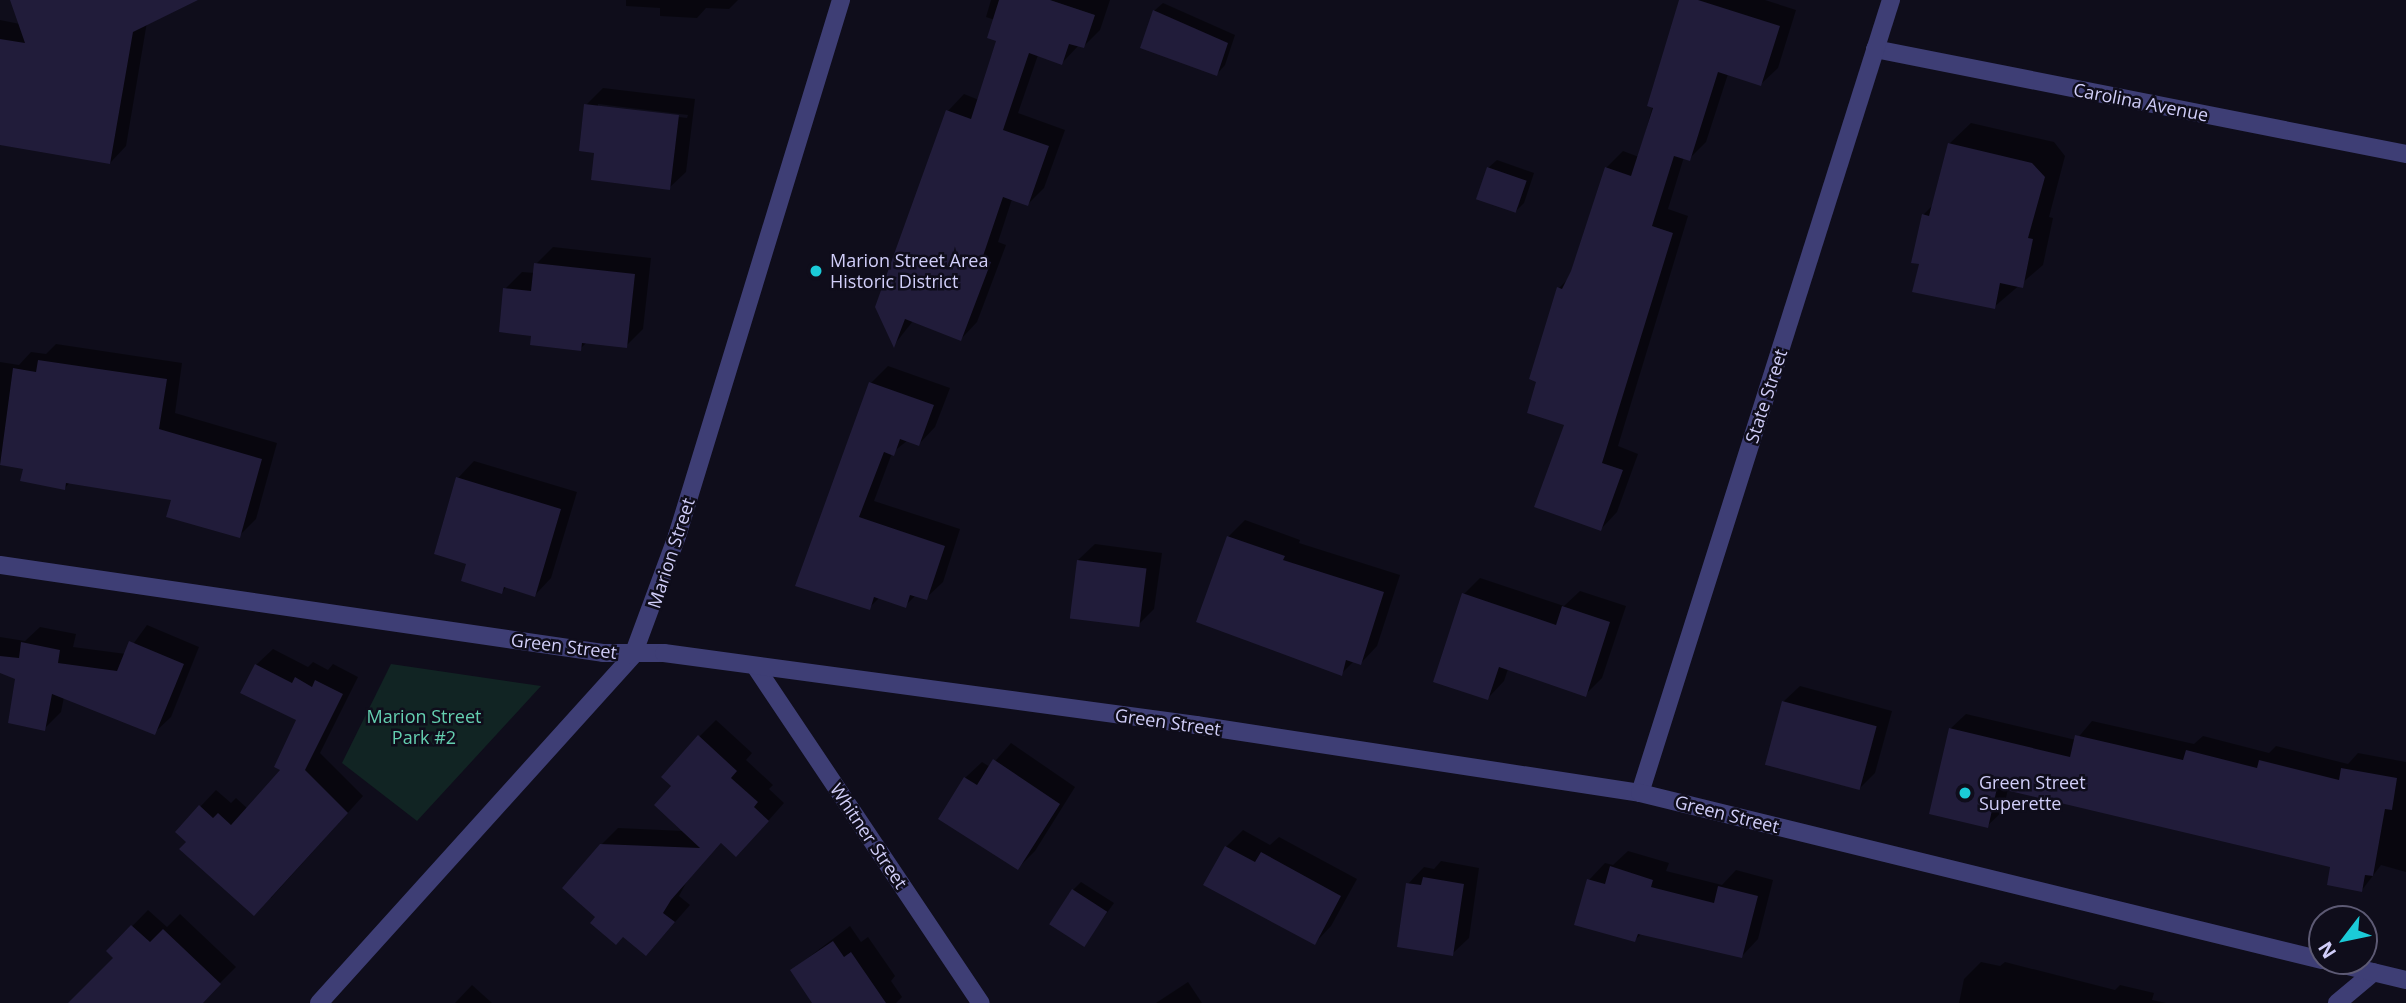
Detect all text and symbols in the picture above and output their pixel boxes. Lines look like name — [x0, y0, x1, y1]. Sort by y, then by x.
street label: Carolina Avenue — [2072, 78, 2210, 126]
place label: Marion Street Area Historic District — [830, 250, 988, 292]
marker: Marion Street Area Historic District — [808, 263, 824, 279]
street label: State Street — [1741, 346, 1791, 446]
street label: Marion Street — [643, 495, 699, 611]
street label: Green Street — [510, 629, 618, 663]
street label: Green Street — [1114, 704, 1222, 740]
park label: Marion Street Park #2 — [367, 706, 481, 748]
place label: Green Street Superette — [1979, 772, 2086, 814]
street label: Whitner Street — [826, 779, 912, 893]
marker: Green Street Superette — [1957, 785, 1973, 801]
street label: Green Street — [1673, 791, 1781, 837]
north arrow — [2308, 905, 2378, 975]
text: N — [2312, 937, 2342, 964]

